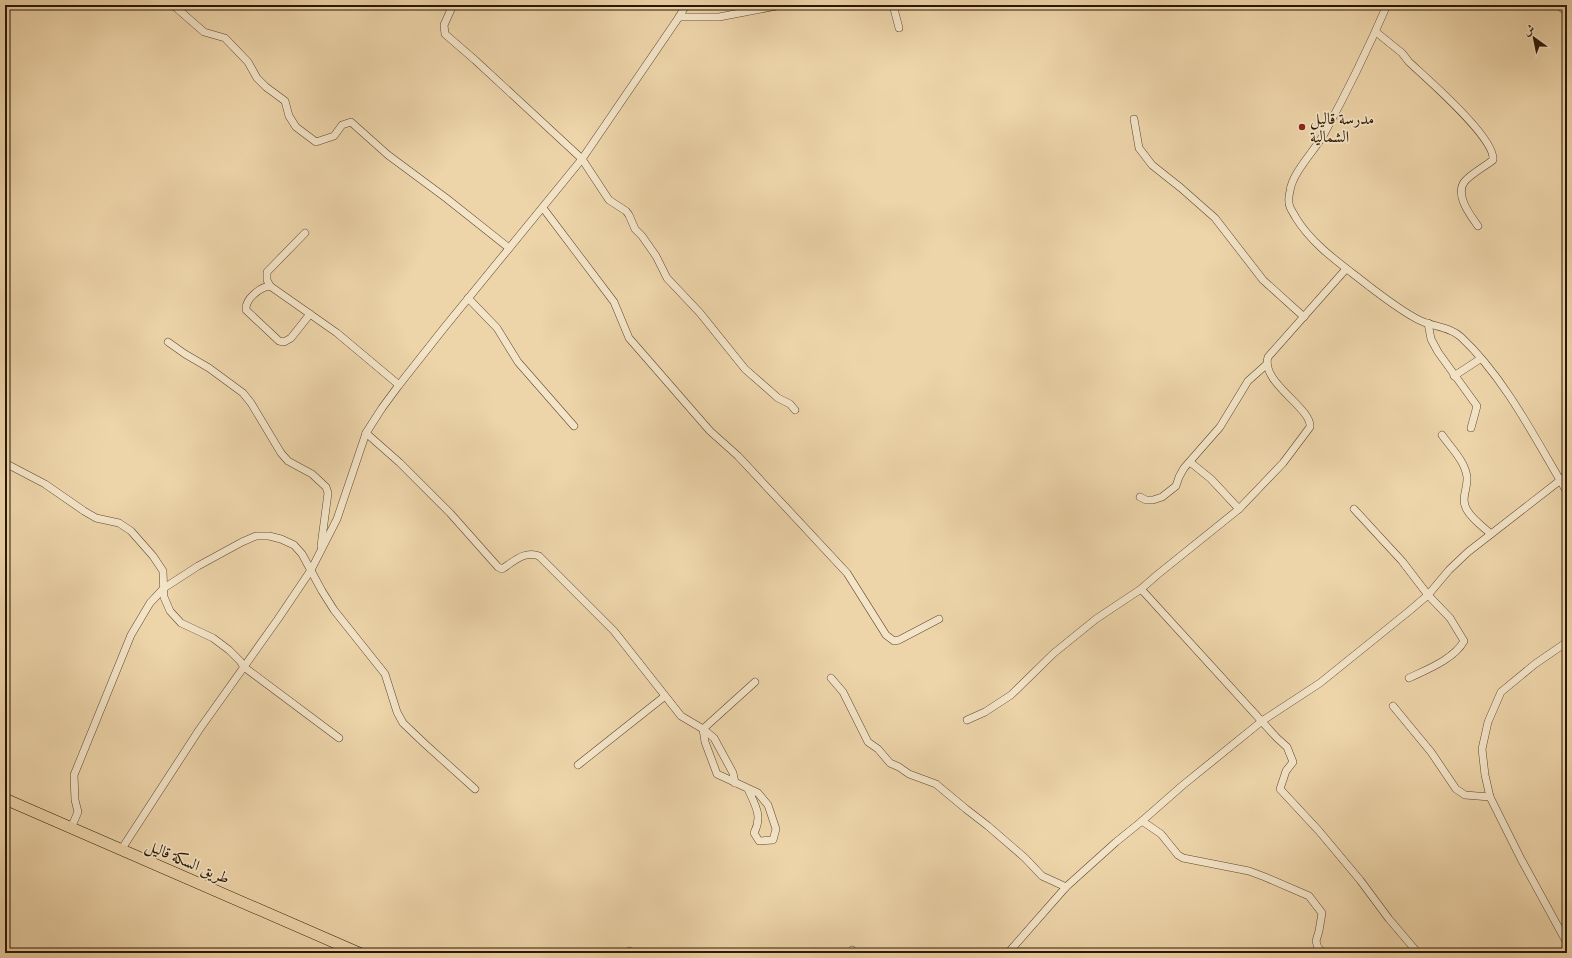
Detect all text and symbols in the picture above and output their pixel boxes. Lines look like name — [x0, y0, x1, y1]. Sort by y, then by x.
north arrow — [1514, 18, 1554, 58]
text: ش — [1521, 22, 1537, 38]
place label: مدرسة قاليل الشمالية — [1310, 109, 1374, 146]
marker: مدرسة قاليل الشمالية — [1297, 122, 1307, 132]
street label: طريق السكة قاليل — [142, 835, 233, 890]

